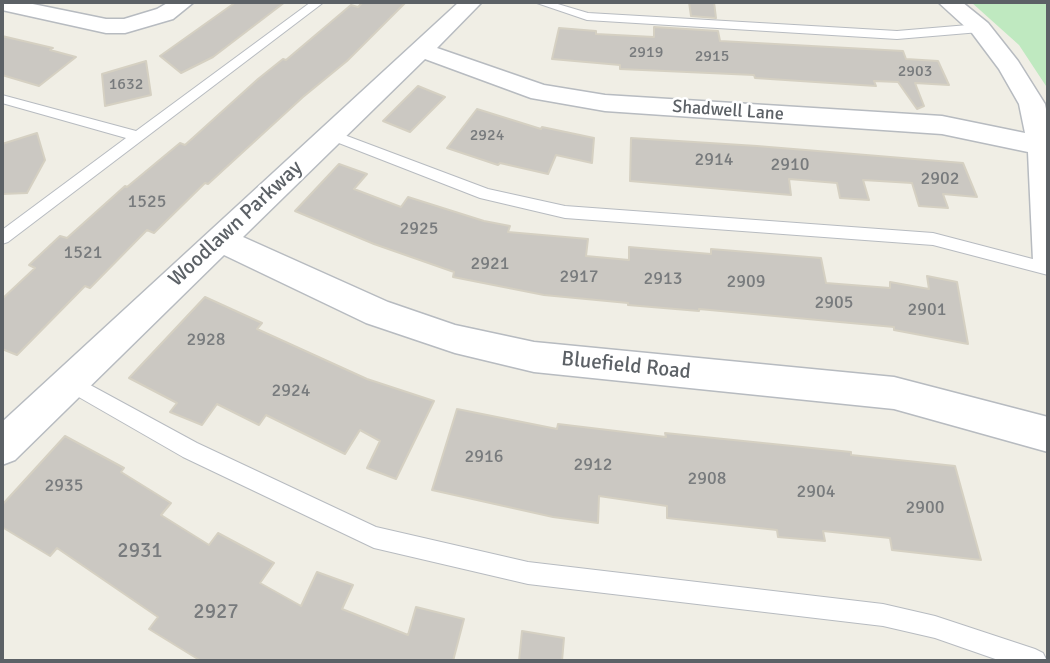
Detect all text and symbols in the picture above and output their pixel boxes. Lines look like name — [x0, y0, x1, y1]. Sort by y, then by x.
house number: 2919 — [629, 43, 663, 63]
house number: 2915 — [695, 47, 729, 67]
house number: 2903 — [898, 62, 932, 82]
house number: 1632 — [109, 75, 143, 95]
street label: Shadwell Lane — [672, 96, 784, 126]
house number: 2924 — [470, 126, 504, 146]
house number: 2914 — [695, 149, 733, 171]
house number: 2910 — [771, 154, 809, 176]
street label: Woodlawn Parkway — [164, 156, 308, 292]
house number: 2902 — [921, 168, 959, 190]
house number: 1525 — [128, 191, 166, 213]
house number: 2925 — [400, 218, 438, 240]
house number: 1521 — [64, 242, 102, 264]
house number: 2921 — [471, 253, 509, 275]
house number: 2917 — [560, 266, 598, 288]
house number: 2913 — [644, 268, 682, 290]
house number: 2909 — [727, 271, 765, 293]
house number: 2905 — [815, 292, 853, 314]
house number: 2901 — [908, 299, 946, 321]
house number: 2928 — [187, 329, 225, 351]
street label: Bluefield Road — [560, 347, 692, 385]
house number: 2924 — [272, 380, 310, 402]
house number: 2916 — [465, 446, 503, 468]
house number: 2912 — [574, 454, 612, 476]
house number: 2908 — [688, 468, 726, 490]
house number: 2935 — [45, 475, 83, 497]
house number: 2904 — [797, 481, 835, 503]
house number: 2900 — [906, 497, 944, 519]
house number: 2931 — [117, 538, 163, 564]
house number: 2927 — [193, 599, 239, 625]

